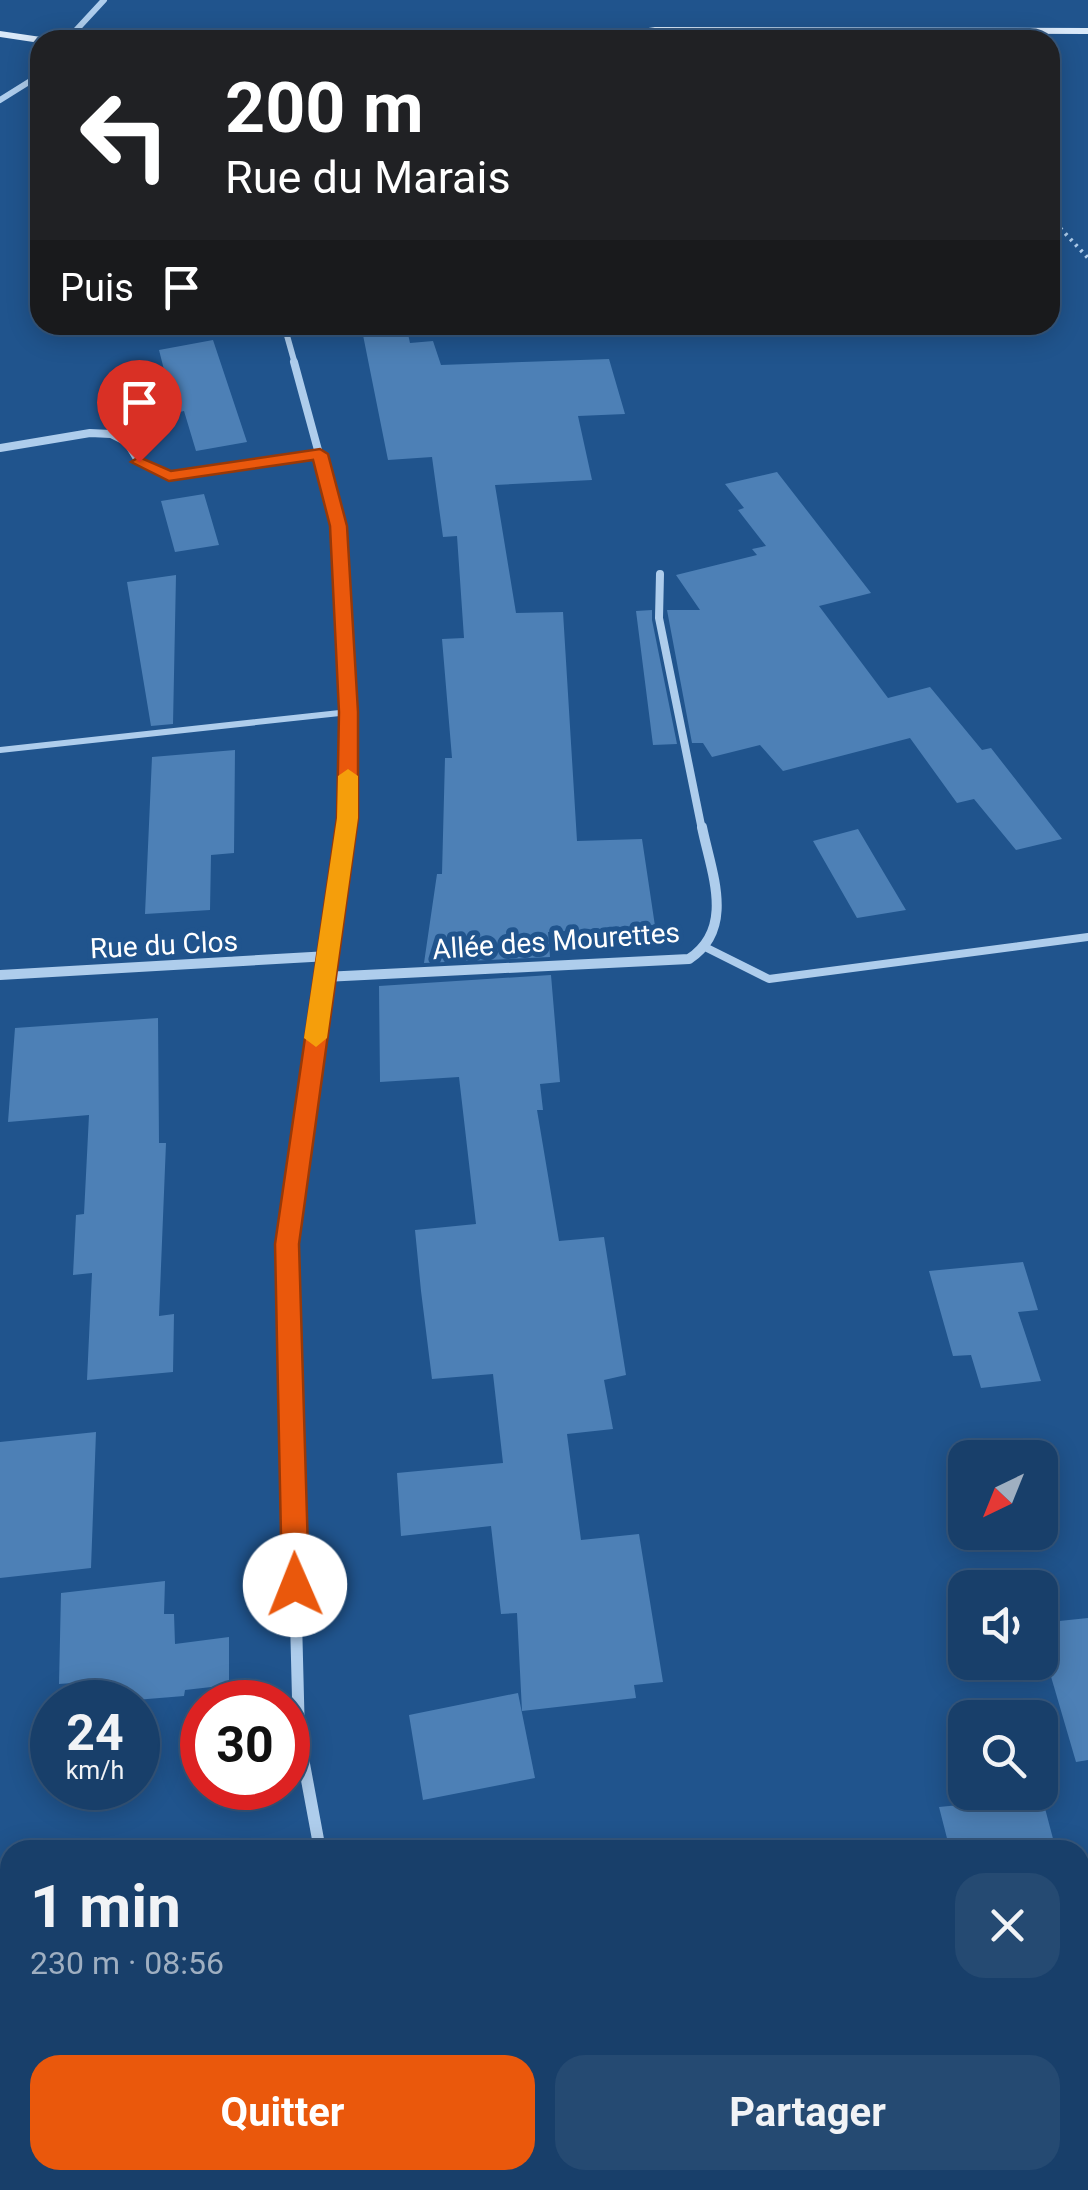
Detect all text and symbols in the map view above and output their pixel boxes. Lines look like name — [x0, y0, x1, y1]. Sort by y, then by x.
text: 200 m — [225, 67, 424, 149]
icon: left — [60, 70, 190, 200]
text: Rue du Marais — [225, 151, 511, 204]
icon: arrive — [154, 260, 209, 315]
text: Puis — [60, 266, 134, 310]
pin — [97, 360, 182, 463]
icon: arrive — [112, 375, 167, 430]
street label: Allée des Mourettes — [431, 916, 681, 966]
street label: Rue du Clos — [89, 925, 239, 965]
north arrow — [948, 1440, 1058, 1550]
map controls — [948, 1440, 1058, 1810]
position arrow — [243, 1533, 347, 1637]
button: sound — [948, 1570, 1058, 1680]
speed limit sign: 30 — [180, 1680, 310, 1810]
button: search — [948, 1700, 1058, 1810]
text: 24 — [66, 1704, 124, 1762]
text: km/h — [66, 1756, 124, 1785]
text: 1 min — [30, 1871, 181, 1942]
button: close — [955, 1873, 1060, 1978]
text: 230 m · 08:56 — [30, 1944, 224, 1982]
button: Quitter — [30, 2055, 535, 2170]
button: Partager — [555, 2055, 1060, 2170]

